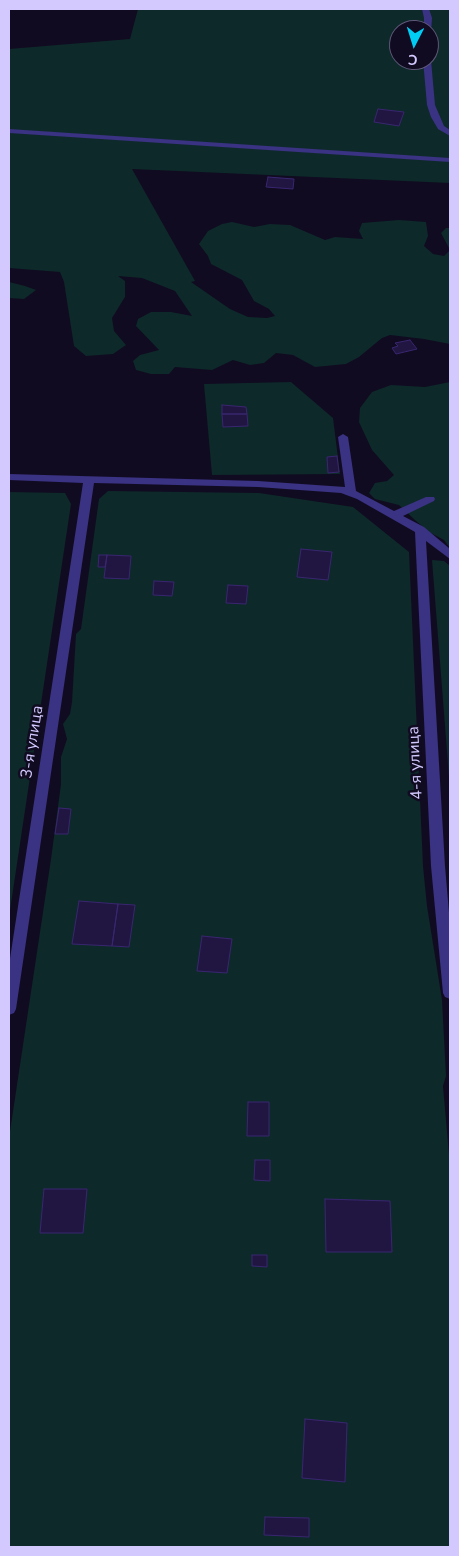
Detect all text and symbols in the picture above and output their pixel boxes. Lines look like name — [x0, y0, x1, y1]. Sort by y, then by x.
north arrow — [389, 20, 439, 70]
text: С — [407, 50, 418, 69]
street label: 3-я улица — [18, 704, 48, 780]
street label: 4-я улица — [404, 726, 428, 800]

